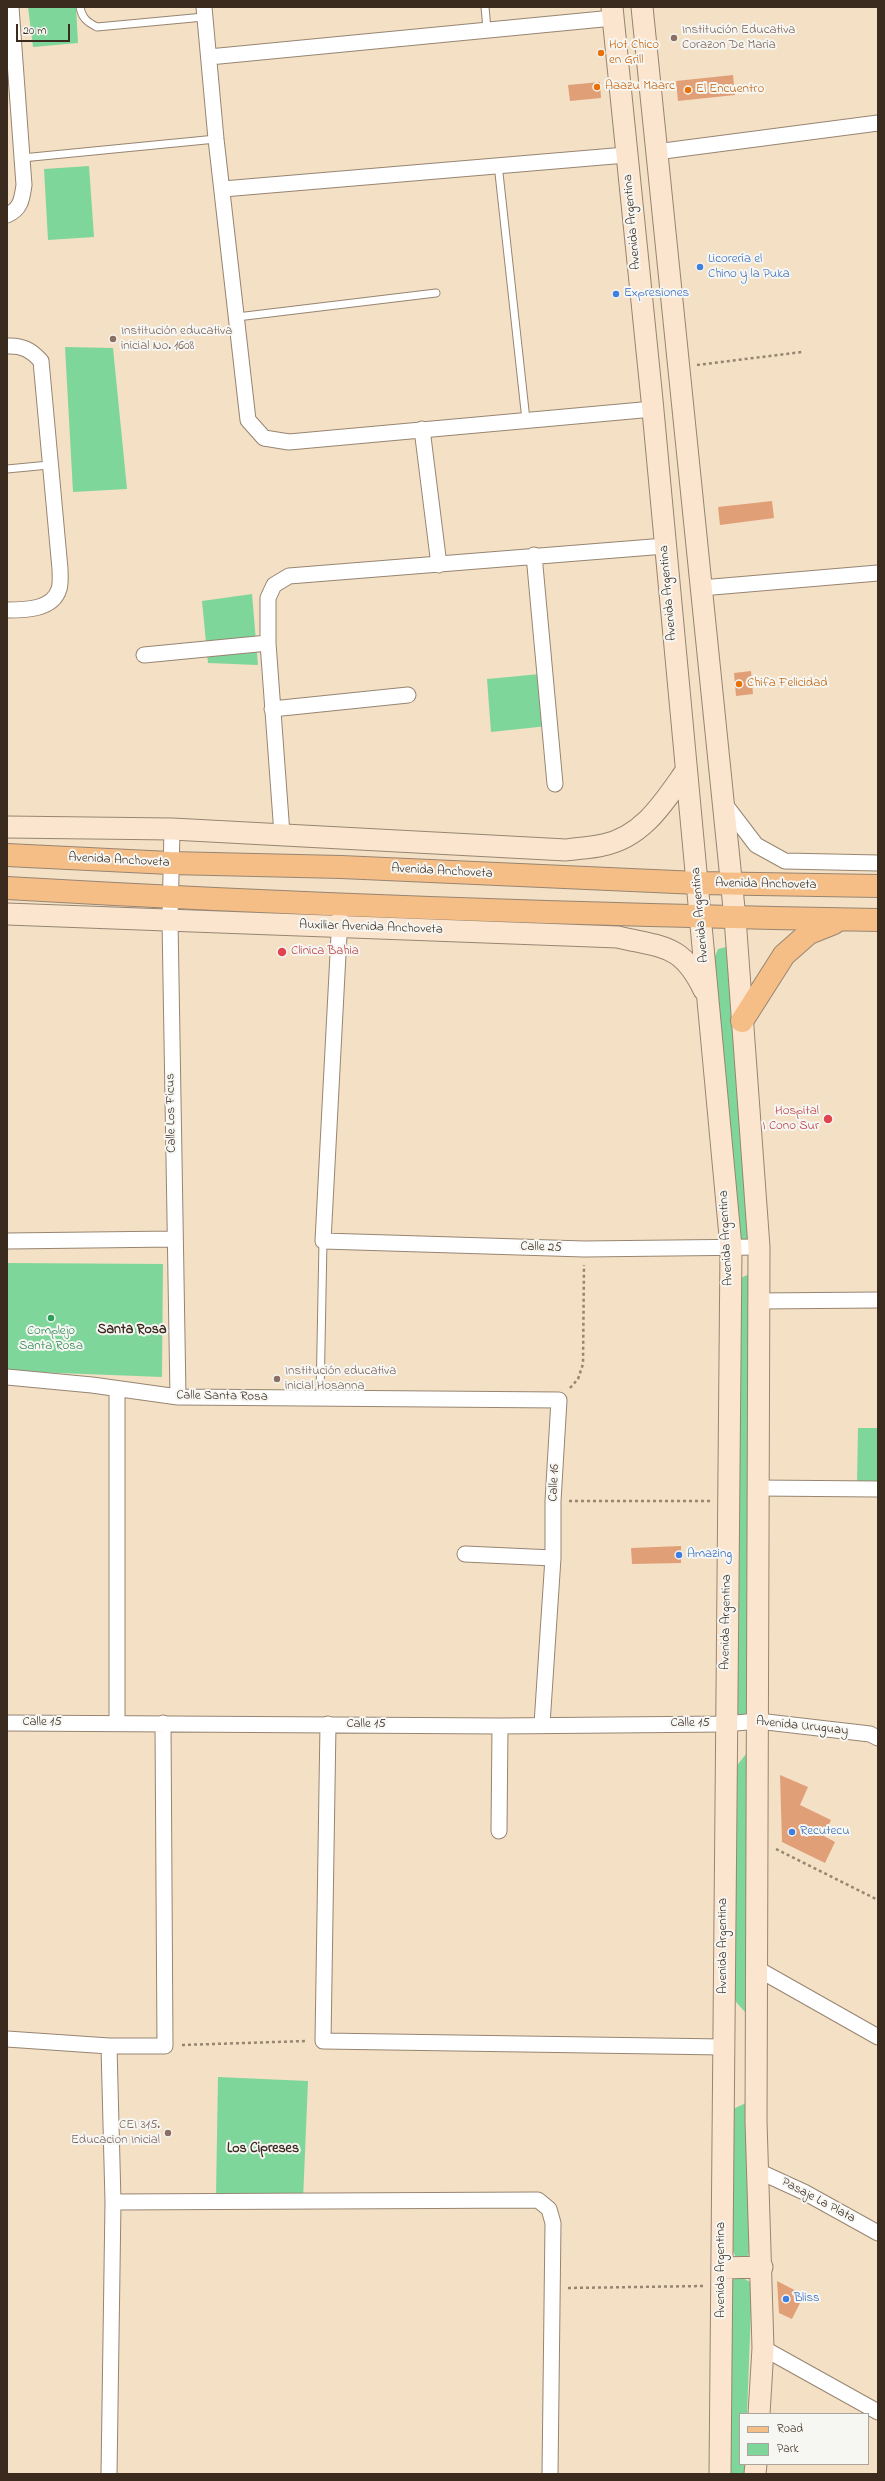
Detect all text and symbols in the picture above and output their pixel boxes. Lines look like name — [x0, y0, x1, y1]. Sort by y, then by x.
scale bar — [18, 16, 72, 42]
text: 20 m — [23, 22, 46, 40]
place label: Institución Educativa Corazon De Maria — [682, 23, 795, 54]
marker: Institución Educativa Corazon De Maria — [669, 33, 679, 43]
place label: Hot Chico en Grill — [609, 38, 659, 69]
marker: Hot Chico en Grill — [596, 48, 606, 58]
place label: Aaazu Maarc — [605, 79, 675, 95]
marker: Aaazu Maarc — [592, 82, 602, 92]
place label: El Encuentro — [696, 82, 764, 98]
marker: El Encuentro — [683, 85, 693, 95]
street label: Avenida Argentina — [621, 174, 645, 270]
place label: Licorería el Chino y la Puka — [708, 252, 790, 283]
marker: Licorería el Chino y la Puka — [695, 262, 705, 272]
place label: Expresiones — [624, 286, 689, 302]
marker: Expresiones — [611, 289, 621, 299]
place label: Institución educativa inicial No. 1608 — [121, 324, 232, 355]
marker: Institución educativa inicial No. 1608 — [108, 334, 118, 344]
street label: Avenida Argentina — [657, 545, 681, 641]
place label: Chifa Felicidad — [747, 676, 827, 692]
marker: Chifa Felicidad — [734, 679, 744, 689]
street label: Avenida Anchoveta — [68, 851, 170, 871]
street label: Avenida Anchoveta — [391, 862, 493, 882]
street label: Avenida Argentina — [689, 867, 713, 963]
street label: Avenida Anchoveta — [715, 876, 817, 894]
street label: Auxiliar Avenida Anchoveta — [299, 918, 443, 938]
place label: Clinica Bahia — [291, 944, 359, 960]
marker: Clinica Bahia — [276, 946, 288, 958]
street label: Calle Los Ficus — [164, 1073, 180, 1153]
place label: Hospital I Cono Sur — [763, 1104, 819, 1135]
marker: Hospital I Cono Sur — [822, 1113, 834, 1125]
street label: Avenida Argentina — [717, 1190, 737, 1286]
street label: Calle 25 — [520, 1239, 562, 1257]
marker: Complejo Santa Rosa — [46, 1313, 56, 1323]
district label: Santa Rosa — [98, 1323, 166, 1339]
place label: Complejo Santa Rosa — [19, 1324, 83, 1355]
place label: Institución educativa inicial Hosanna — [285, 1364, 396, 1395]
marker: Institución educativa inicial Hosanna — [272, 1374, 282, 1384]
street label: Calle Santa Rosa — [176, 1388, 268, 1406]
street label: Calle 16 — [546, 1464, 564, 1502]
place label: Amazing — [687, 1547, 732, 1563]
marker: Amazing — [674, 1550, 684, 1560]
street label: Avenida Argentina — [718, 1574, 736, 1670]
street label: Avenida Uruguay — [755, 1714, 849, 1740]
street label: Calle 15 — [22, 1715, 62, 1731]
street label: Calle 15 — [670, 1716, 710, 1732]
street label: Calle 15 — [346, 1717, 386, 1733]
place label: Recutecu — [800, 1824, 850, 1840]
marker: Recutecu — [787, 1827, 797, 1837]
street label: Avenida Argentina — [716, 1898, 732, 1994]
place label: CEI 315. Educacion Inicial — [71, 2118, 160, 2149]
marker: CEI 315. Educacion Inicial — [163, 2128, 173, 2138]
district label: Los Cipreses — [227, 2142, 299, 2158]
street label: Pasaje La Plata — [778, 2175, 858, 2227]
street label: Avenida Argentina — [714, 2222, 730, 2318]
place label: Bliss — [794, 2291, 820, 2307]
marker: Bliss — [781, 2294, 791, 2304]
legend — [739, 2413, 869, 2465]
text: Road — [777, 2420, 803, 2438]
text: Park — [777, 2440, 799, 2458]

